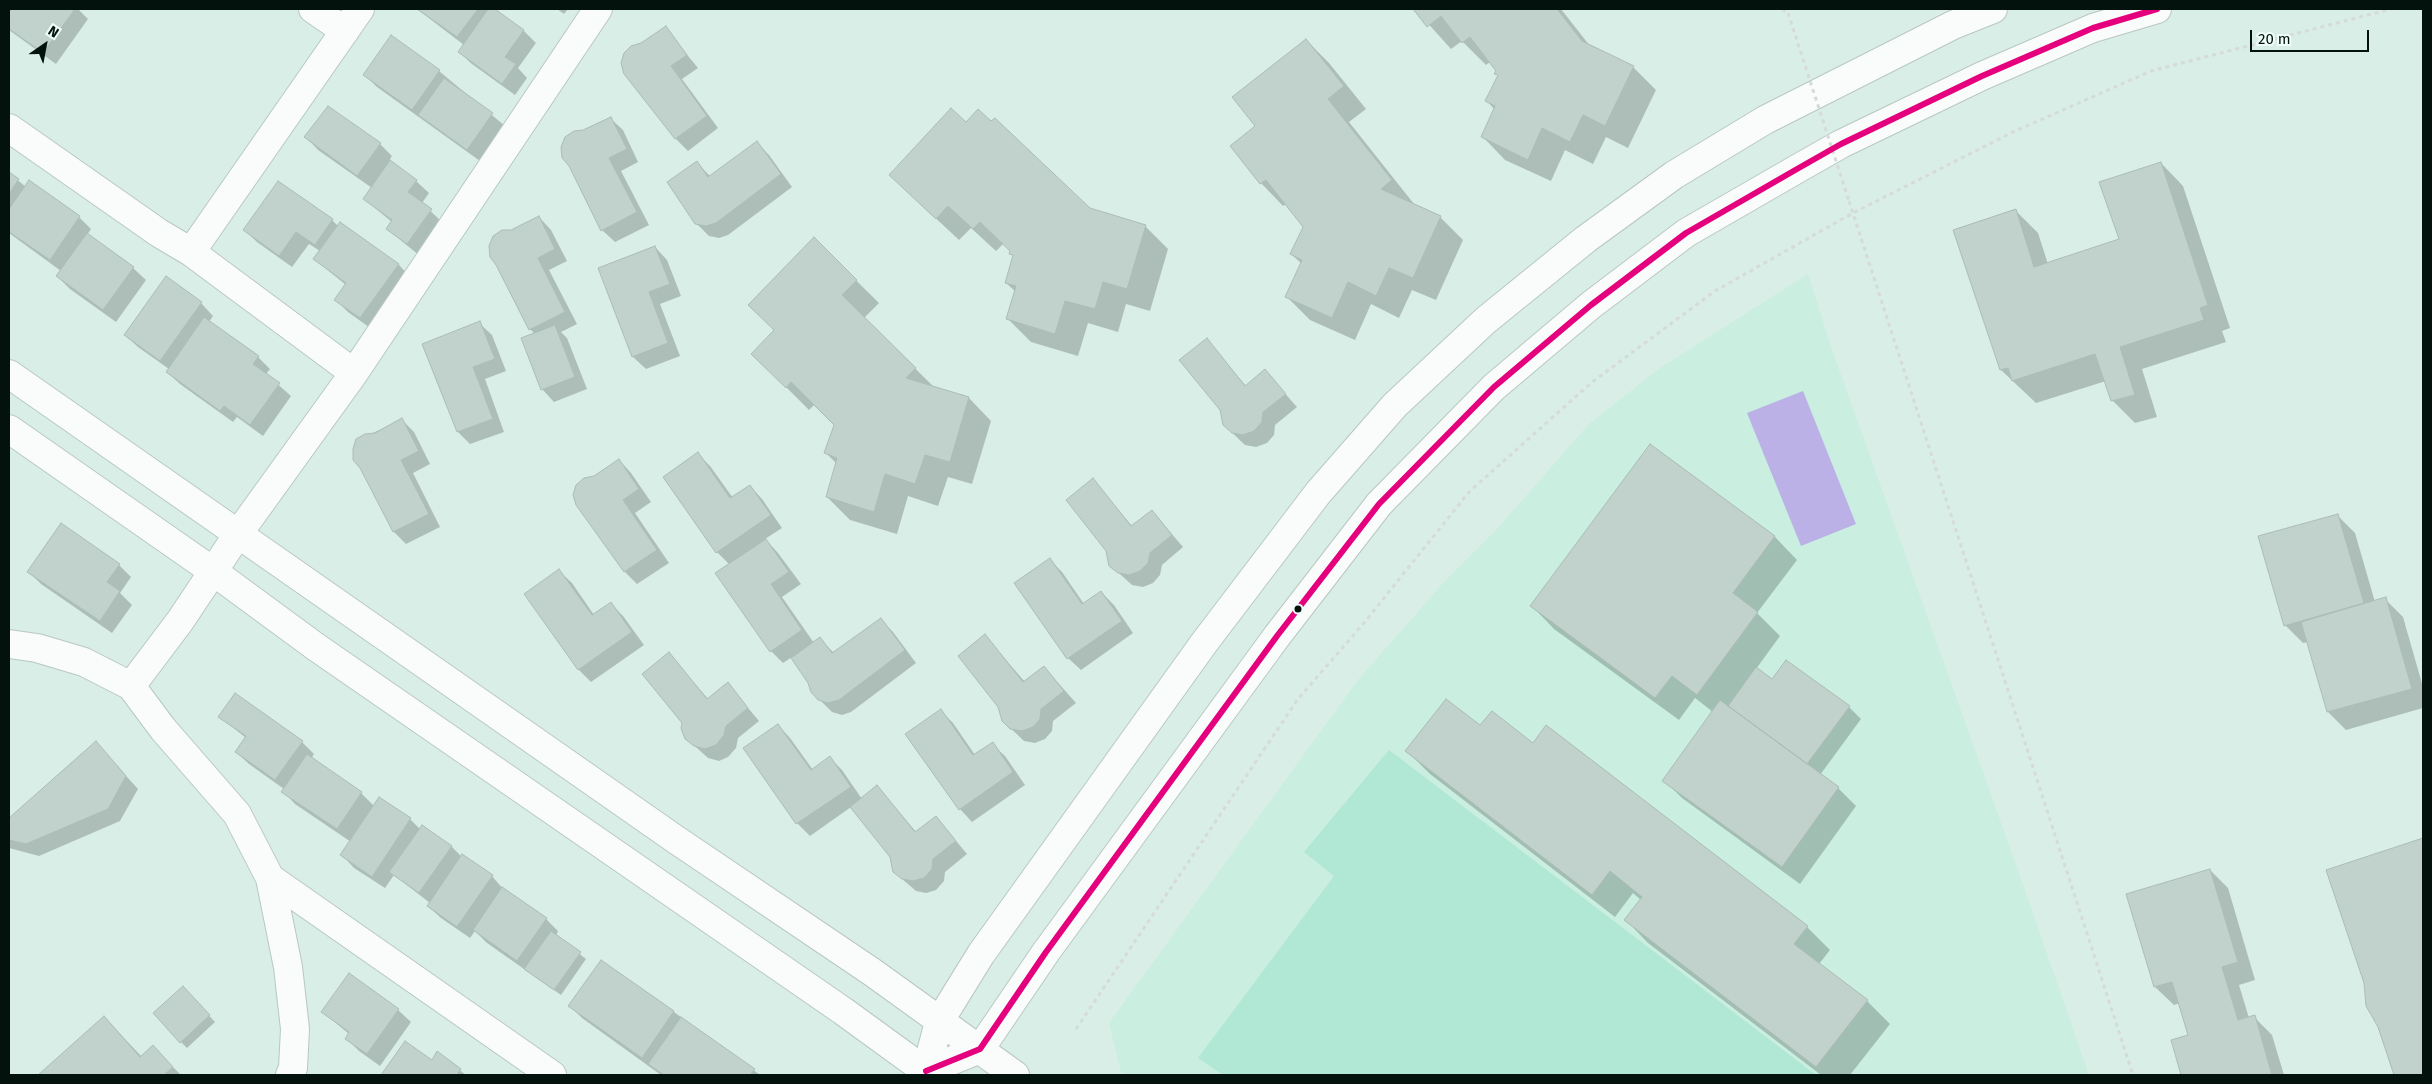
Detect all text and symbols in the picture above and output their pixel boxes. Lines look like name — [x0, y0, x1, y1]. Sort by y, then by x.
north arrow — [20, 20, 70, 70]
scale bar — [2252, 20, 2371, 52]
text: N — [45, 22, 62, 42]
text: 20 m — [2258, 30, 2291, 48]
unlabelled marker — [1293, 604, 1303, 614]

